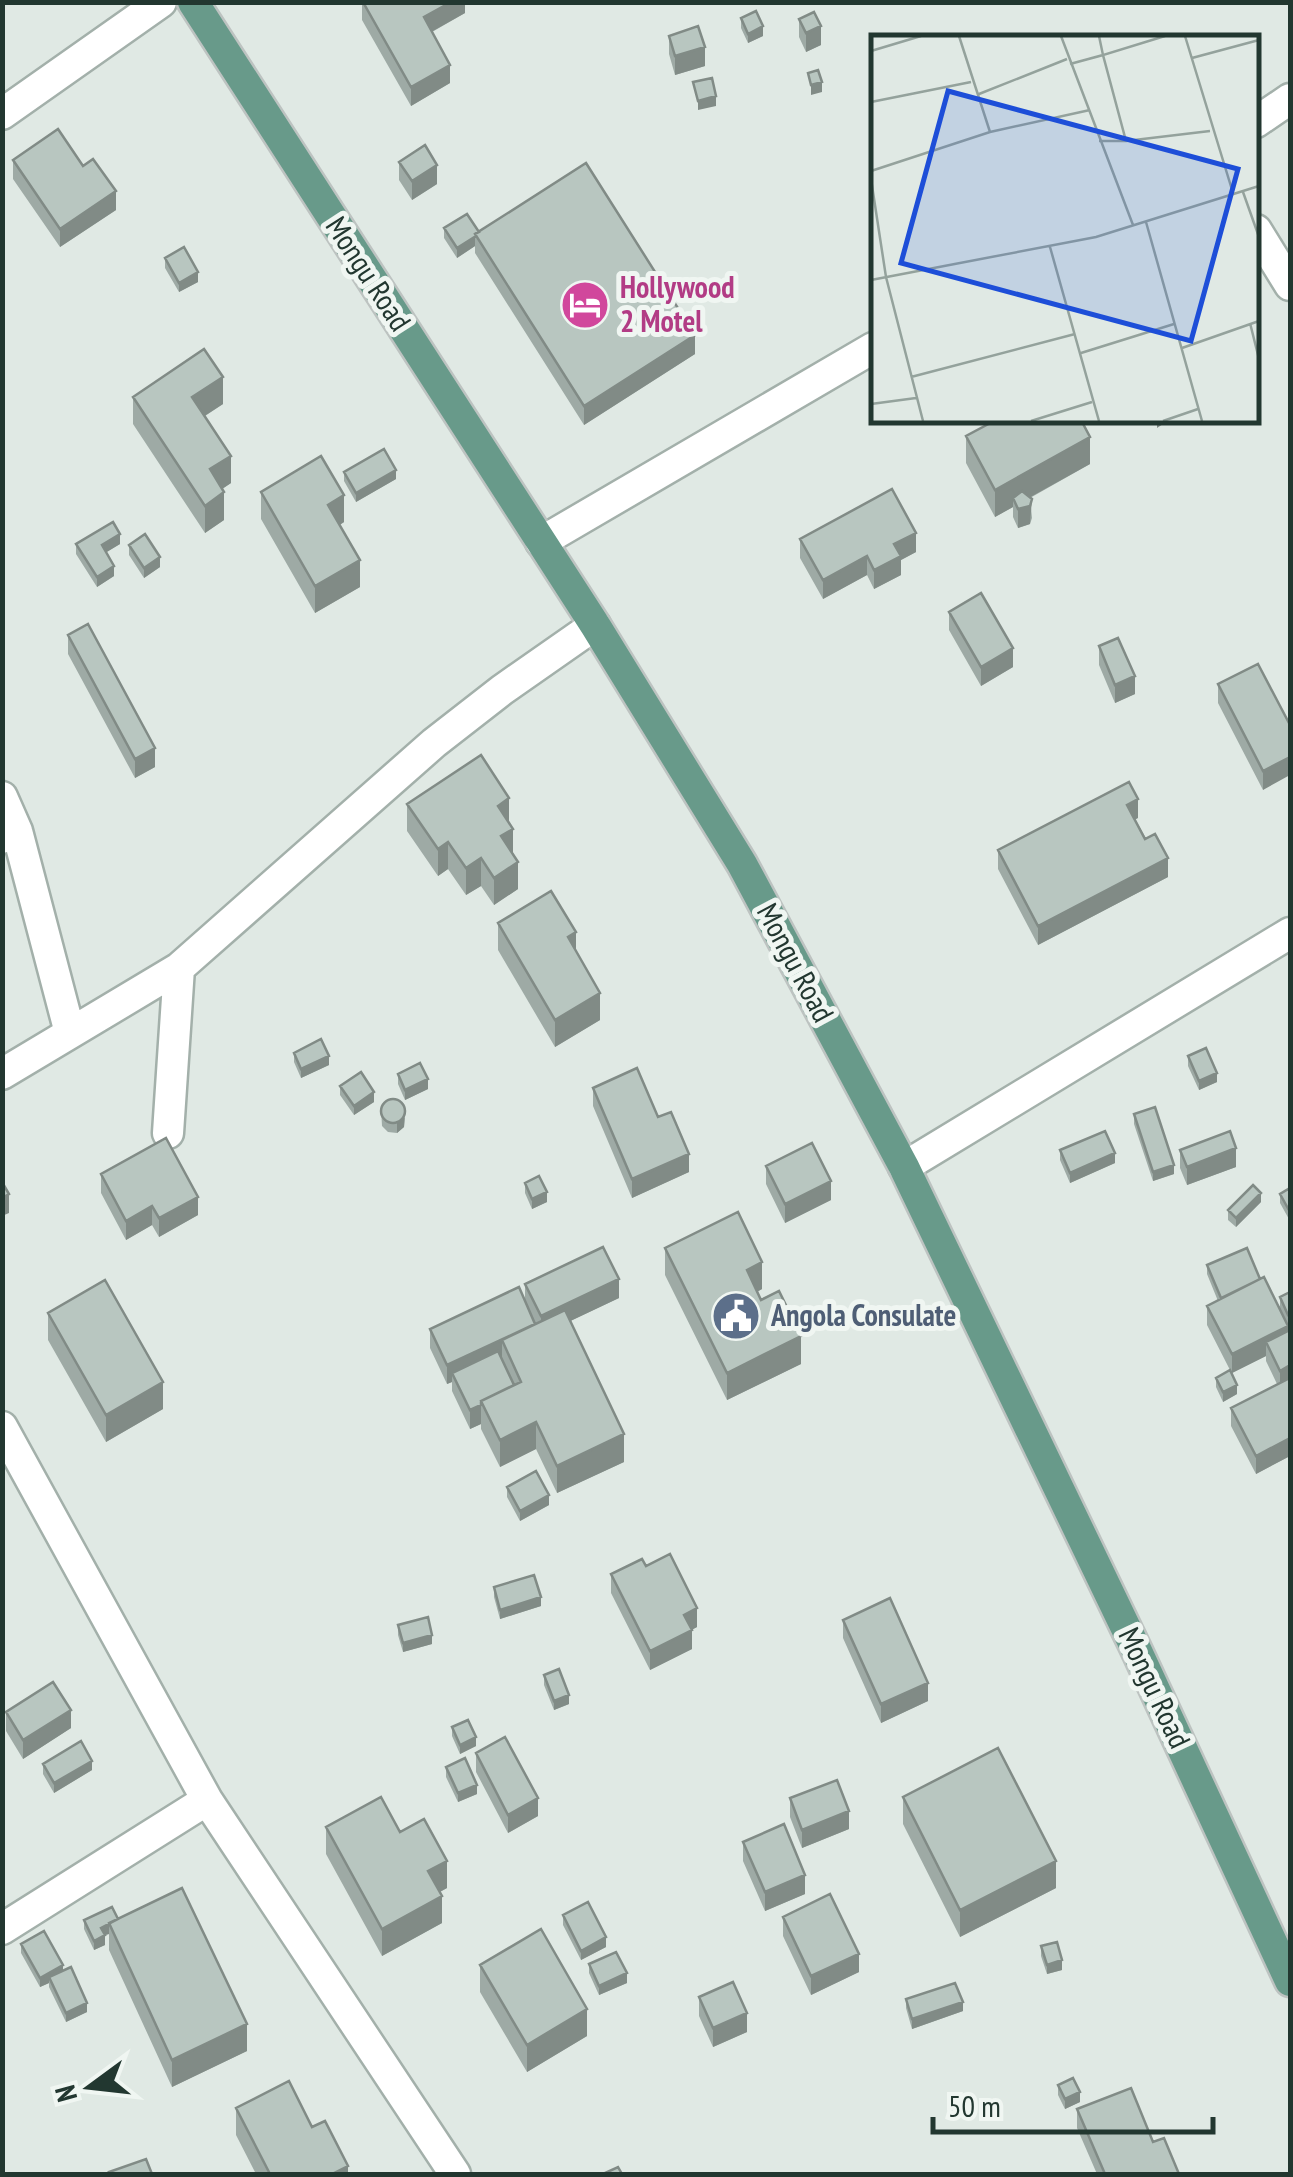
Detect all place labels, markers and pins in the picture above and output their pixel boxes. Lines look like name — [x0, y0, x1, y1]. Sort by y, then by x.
place label: Hollywood 2 Motel — [620, 267, 735, 340]
hotel icon: Hollywood 2 Motel — [559, 279, 611, 331]
public building icon: Angola Consulate — [710, 1290, 762, 1342]
place label: Angola Consulate — [770, 1295, 956, 1334]

